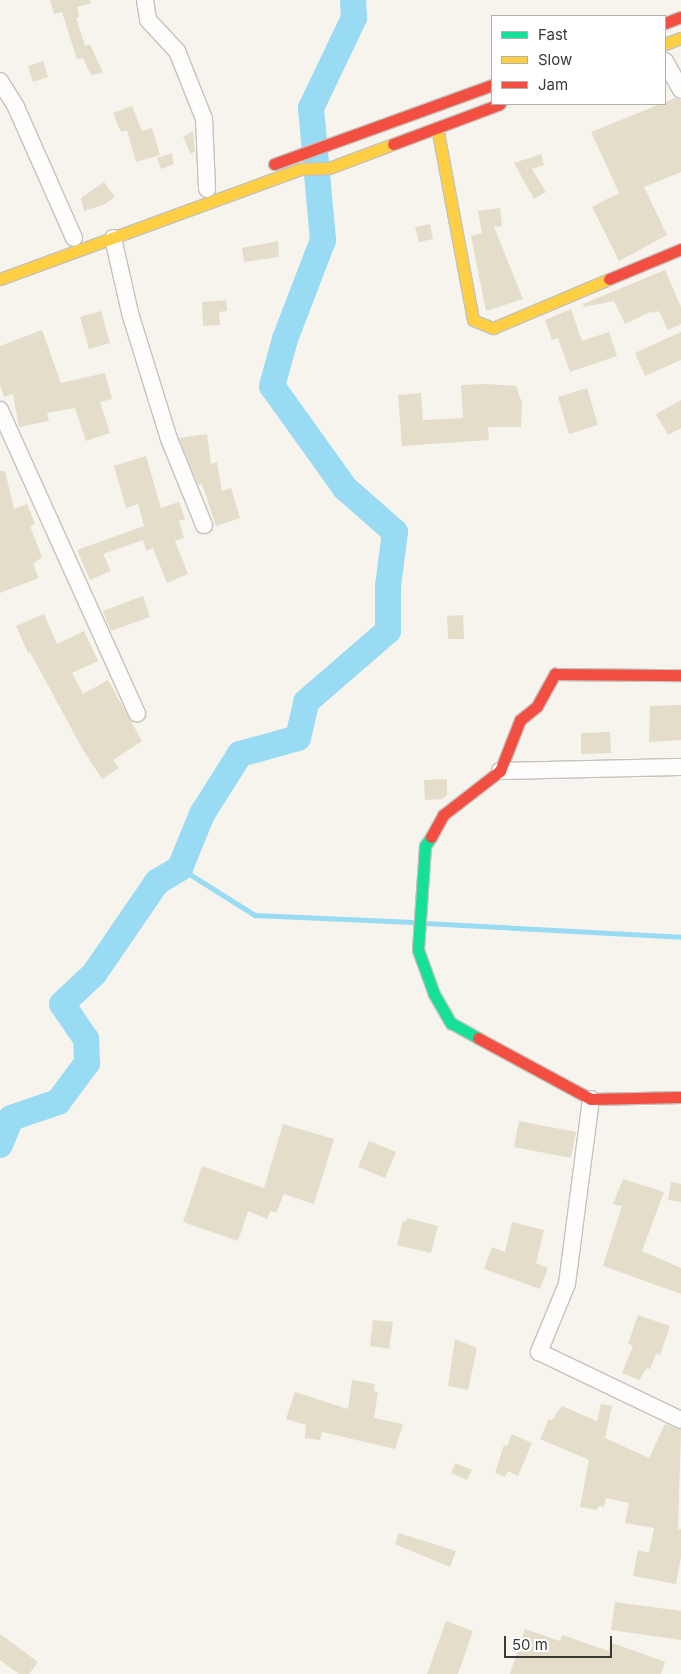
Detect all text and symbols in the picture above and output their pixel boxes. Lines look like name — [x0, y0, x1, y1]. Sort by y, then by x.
legend — [491, 15, 666, 105]
text: Fast — [538, 25, 568, 44]
text: Slow — [538, 50, 572, 69]
text: Jam — [538, 75, 568, 94]
scale bar — [506, 1626, 614, 1658]
text: 50 m — [512, 1635, 548, 1654]

